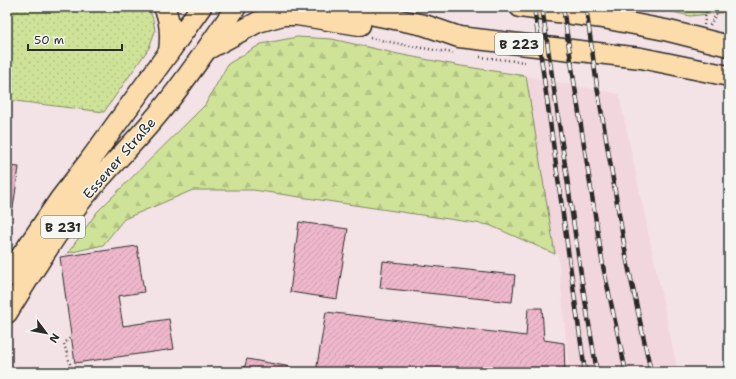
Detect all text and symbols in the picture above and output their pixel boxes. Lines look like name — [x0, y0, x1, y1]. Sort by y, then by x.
scale bar — [28, 26, 122, 52]
text: 50 m — [34, 32, 64, 48]
road number: B 223 — [495, 33, 543, 55]
street label: Essener Straße — [79, 113, 159, 203]
road number: B 231 — [41, 216, 85, 238]
north arrow — [26, 313, 66, 353]
text: N — [45, 330, 63, 346]

